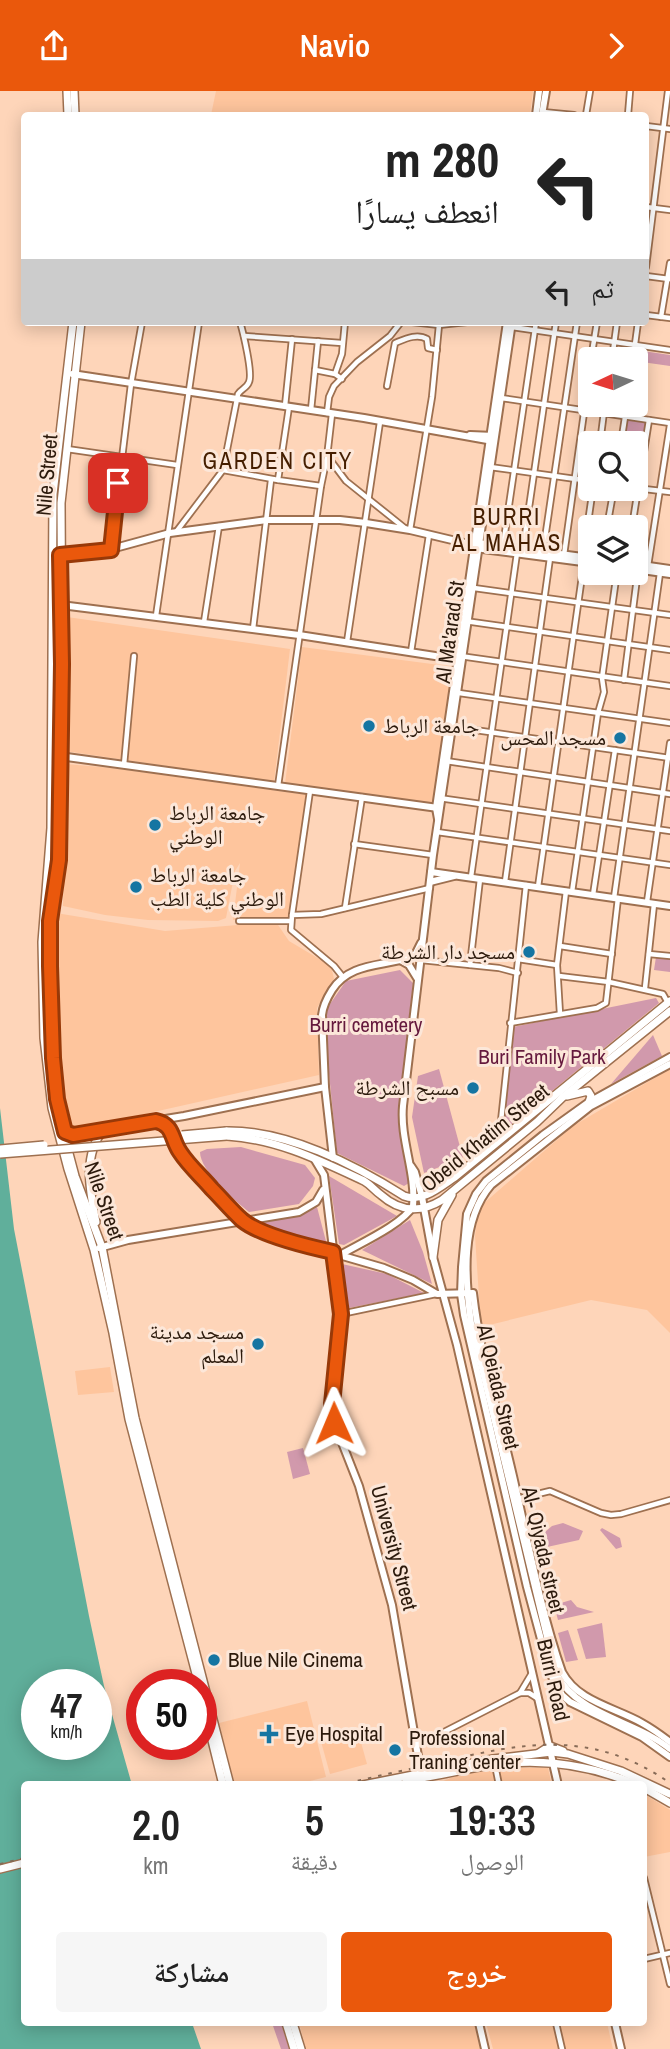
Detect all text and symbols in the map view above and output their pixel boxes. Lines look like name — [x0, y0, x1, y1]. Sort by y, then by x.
text: Navio — [300, 24, 370, 67]
icon: share — [35, 27, 73, 65]
icon: forward — [597, 27, 635, 65]
text: 280 m — [385, 126, 499, 192]
icon: left — [523, 140, 614, 231]
text: انعطف يسارًا — [356, 190, 499, 233]
text: ثم — [591, 271, 614, 306]
icon: left — [539, 273, 577, 311]
north arrow — [578, 347, 648, 417]
map controls — [578, 347, 648, 585]
button: search — [578, 431, 648, 501]
street label: Nile Street — [29, 433, 65, 517]
district label: GARDEN CITY — [203, 445, 353, 476]
pin — [88, 453, 148, 513]
icon: arrive — [99, 464, 137, 502]
district label: BURRI AL MAHAS — [451, 501, 562, 558]
button: layers — [578, 515, 648, 585]
street label: Al Ma'arad St — [428, 579, 471, 686]
place label: جامعة الرباط — [383, 711, 479, 740]
marker: جامعة الرباط — [361, 718, 377, 734]
place label: مسجد المحس — [500, 723, 606, 752]
marker: مسجد المحس — [612, 730, 628, 746]
place label: جامعة الرباط الوطني — [169, 798, 265, 853]
marker: جامعة الرباط الوطني — [147, 817, 163, 833]
place label: جامعة الرباط الوطني كلية الطب — [150, 860, 284, 915]
marker: جامعة الرباط الوطني كلية الطب — [128, 879, 144, 895]
place label: مسجد دار الشرطة — [381, 937, 515, 966]
marker: مسجد دار الشرطة — [521, 944, 537, 960]
park label: Burri cemetery — [310, 1010, 423, 1039]
park label: Buri Family Park — [478, 1042, 606, 1071]
place label: مسبح الشرطة — [355, 1073, 459, 1102]
street label: Obeid Khatim Street — [415, 1077, 555, 1198]
marker: مسبح الشرطة — [465, 1080, 481, 1096]
street label: Nile Street — [78, 1158, 131, 1244]
place label: مسجد مدينة المعلم — [149, 1317, 244, 1370]
street label: Al Qeiada Street — [470, 1321, 527, 1452]
marker: مسجد مدينة المعلم — [250, 1336, 266, 1352]
position arrow — [297, 1386, 371, 1460]
street label: University Street — [364, 1482, 425, 1614]
street label: Al- Qiyada street — [515, 1483, 572, 1616]
street label: Burri Road — [530, 1636, 577, 1724]
place label: Blue Nile Cinema — [228, 1645, 363, 1674]
marker: Blue Nile Cinema — [206, 1652, 222, 1668]
speed limit sign: 50 — [126, 1669, 217, 1760]
text: 47 — [51, 1682, 82, 1729]
text: km/h — [51, 1719, 83, 1744]
place label: Eye Hospital — [285, 1719, 383, 1748]
place label: Professional Traning center — [409, 1723, 521, 1776]
marker: Eye Hospital — [259, 1724, 279, 1744]
marker: Professional Traning center — [387, 1742, 403, 1758]
text: 5 — [305, 1792, 324, 1848]
text: 19:33 — [449, 1792, 536, 1848]
text: 2.0 — [132, 1797, 180, 1853]
text: دقيقة — [291, 1846, 338, 1877]
text: الوصول — [460, 1846, 524, 1877]
text: km — [143, 1850, 169, 1881]
button: مشاركة — [56, 1932, 327, 2012]
button: خروج — [341, 1932, 612, 2012]

